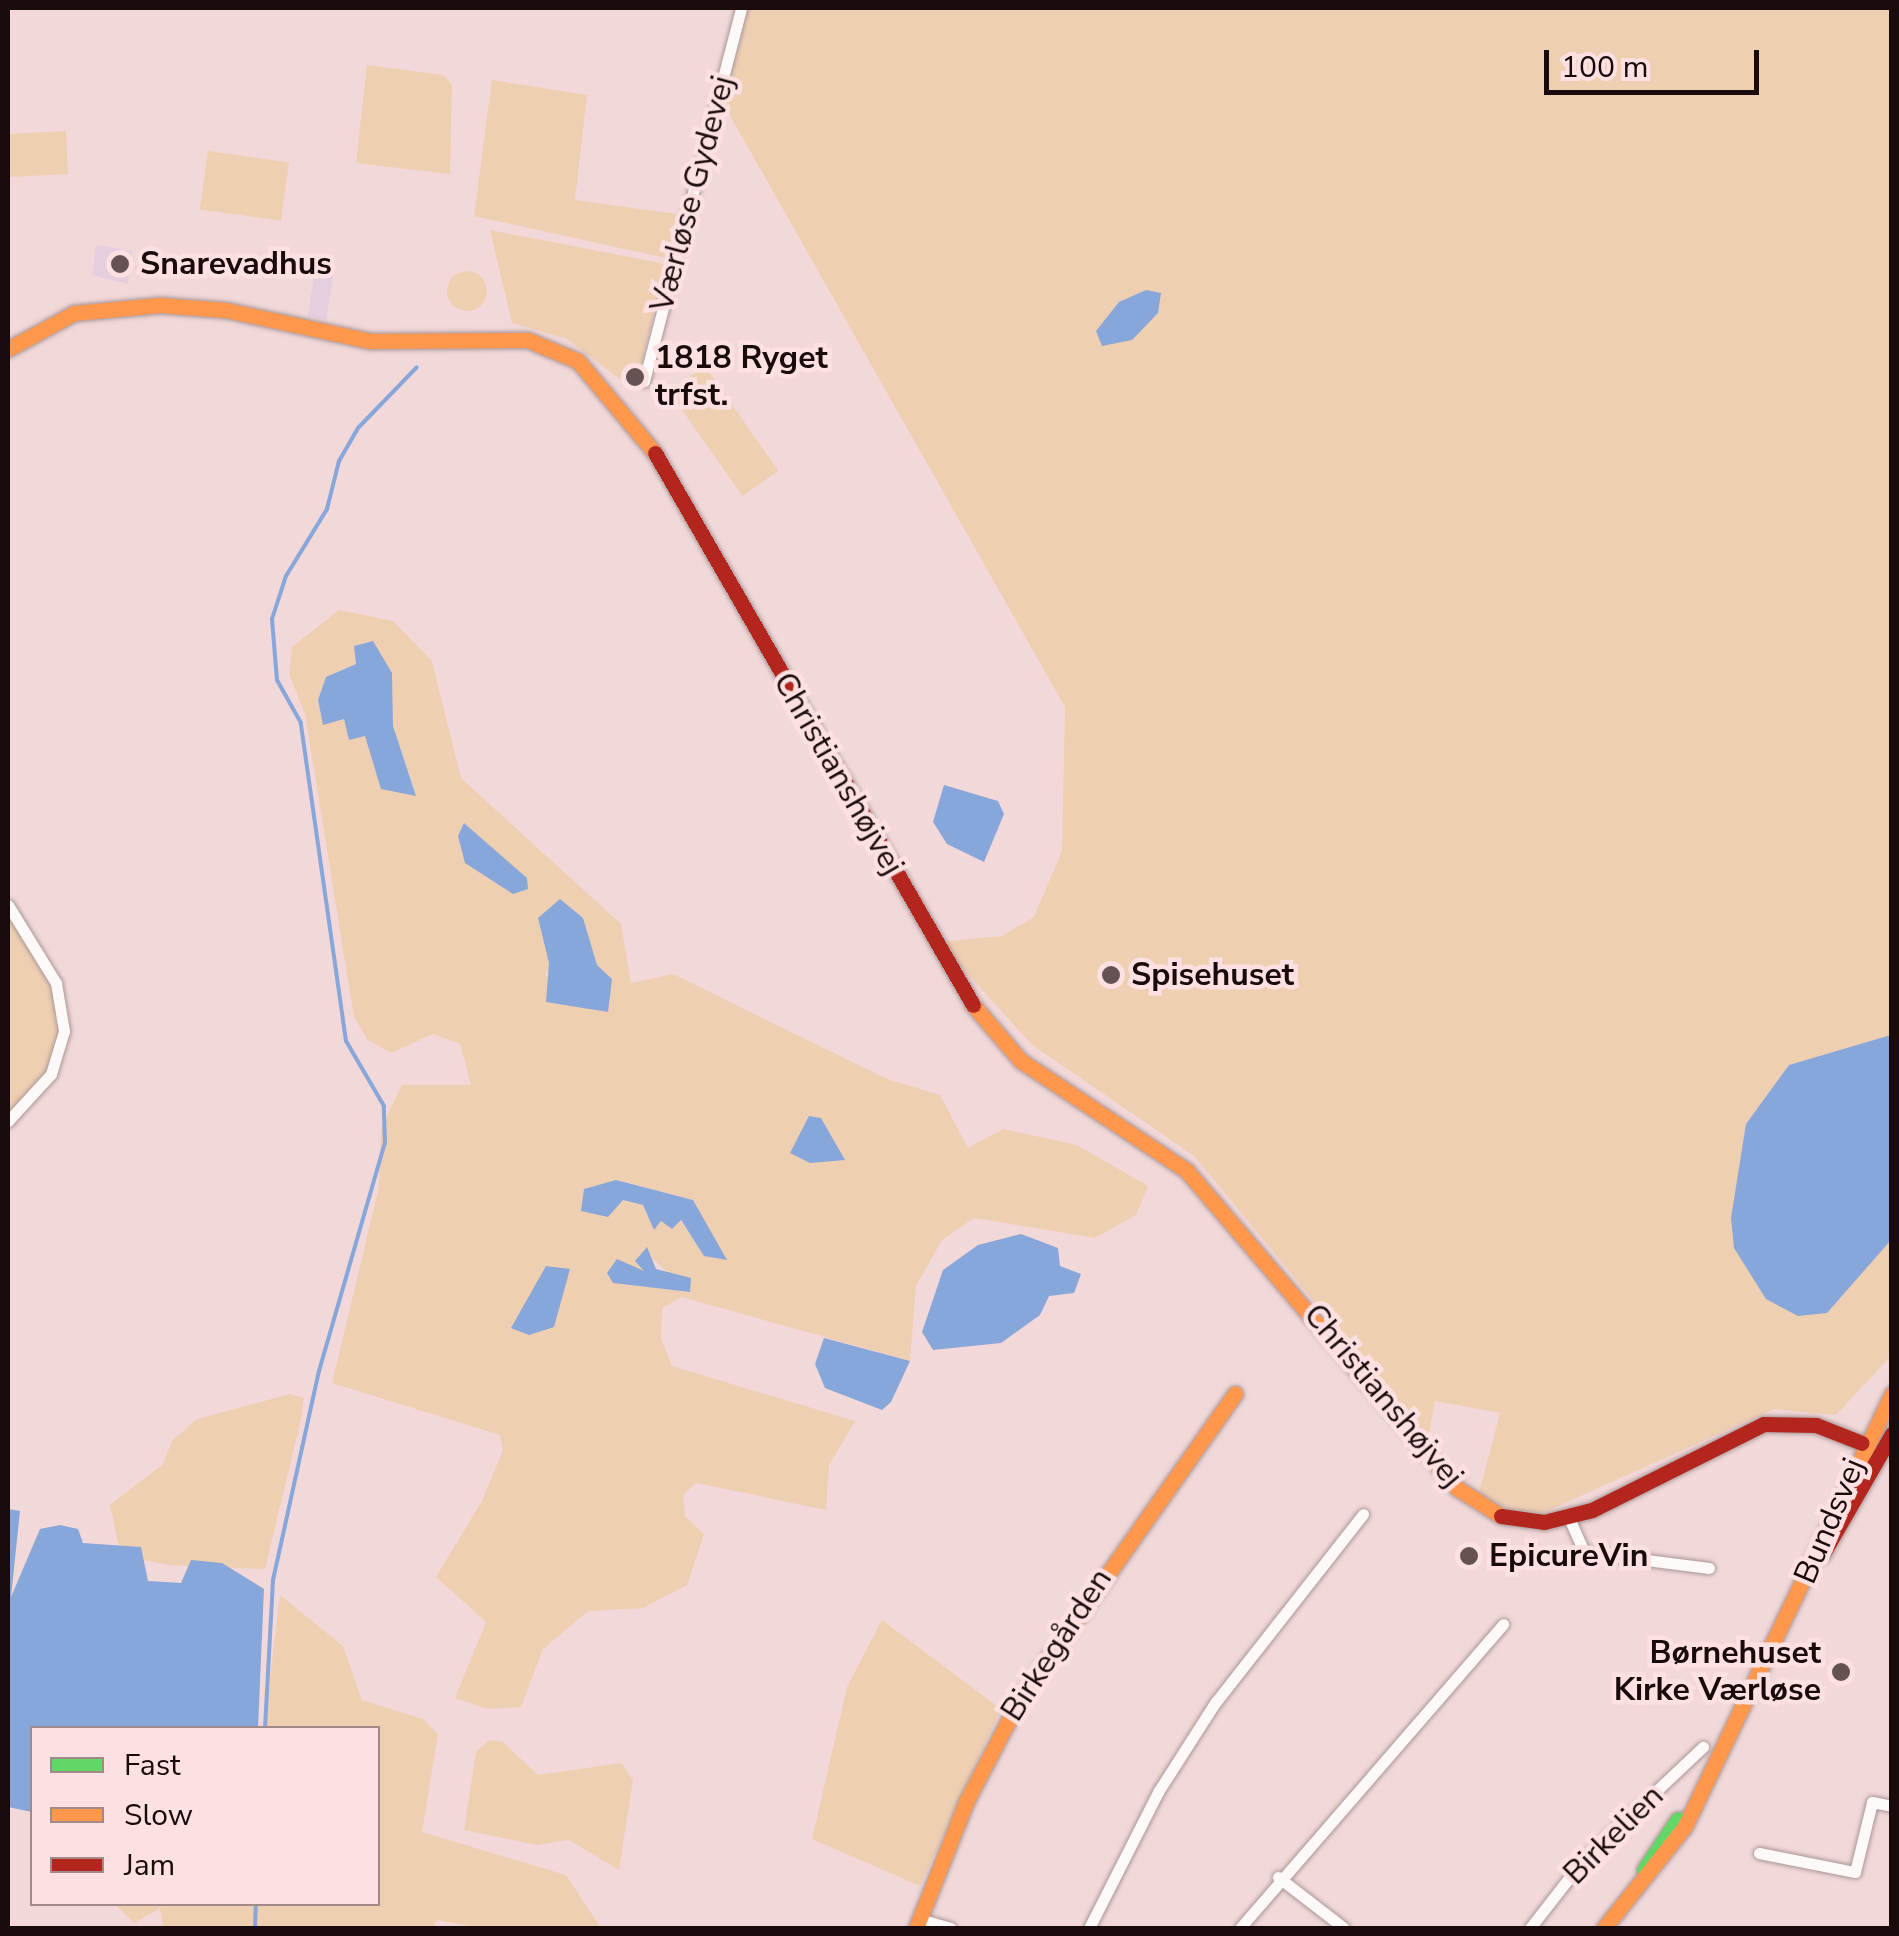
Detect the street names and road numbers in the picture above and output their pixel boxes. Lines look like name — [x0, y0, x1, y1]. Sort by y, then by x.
street label: Værløse Gydevej — [643, 72, 743, 316]
street label: Christianshøjvej — [765, 666, 911, 882]
street label: Christianshøjvej — [1295, 1297, 1471, 1495]
street label: Bundsvej — [1786, 1453, 1874, 1589]
street label: Birkegården — [994, 1562, 1120, 1728]
street label: Birkelien — [1556, 1777, 1672, 1893]

